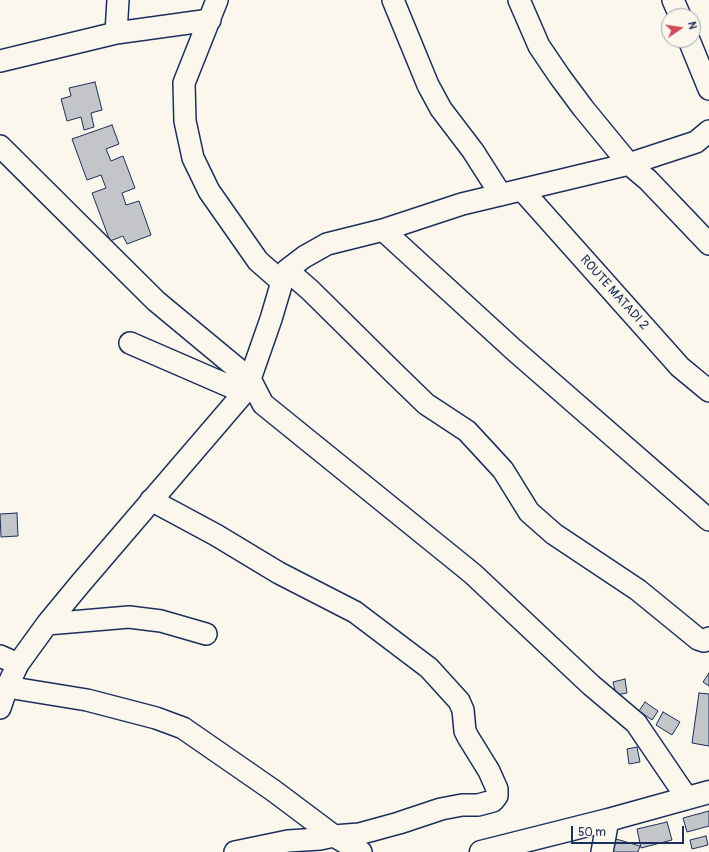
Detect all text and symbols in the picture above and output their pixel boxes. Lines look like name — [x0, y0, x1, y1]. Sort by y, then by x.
north arrow — [661, 8, 701, 48]
text: N — [685, 20, 699, 30]
street label: ROUTE MATADI 2 — [576, 252, 652, 334]
scale bar — [573, 818, 686, 844]
text: 50 m — [578, 825, 606, 840]

